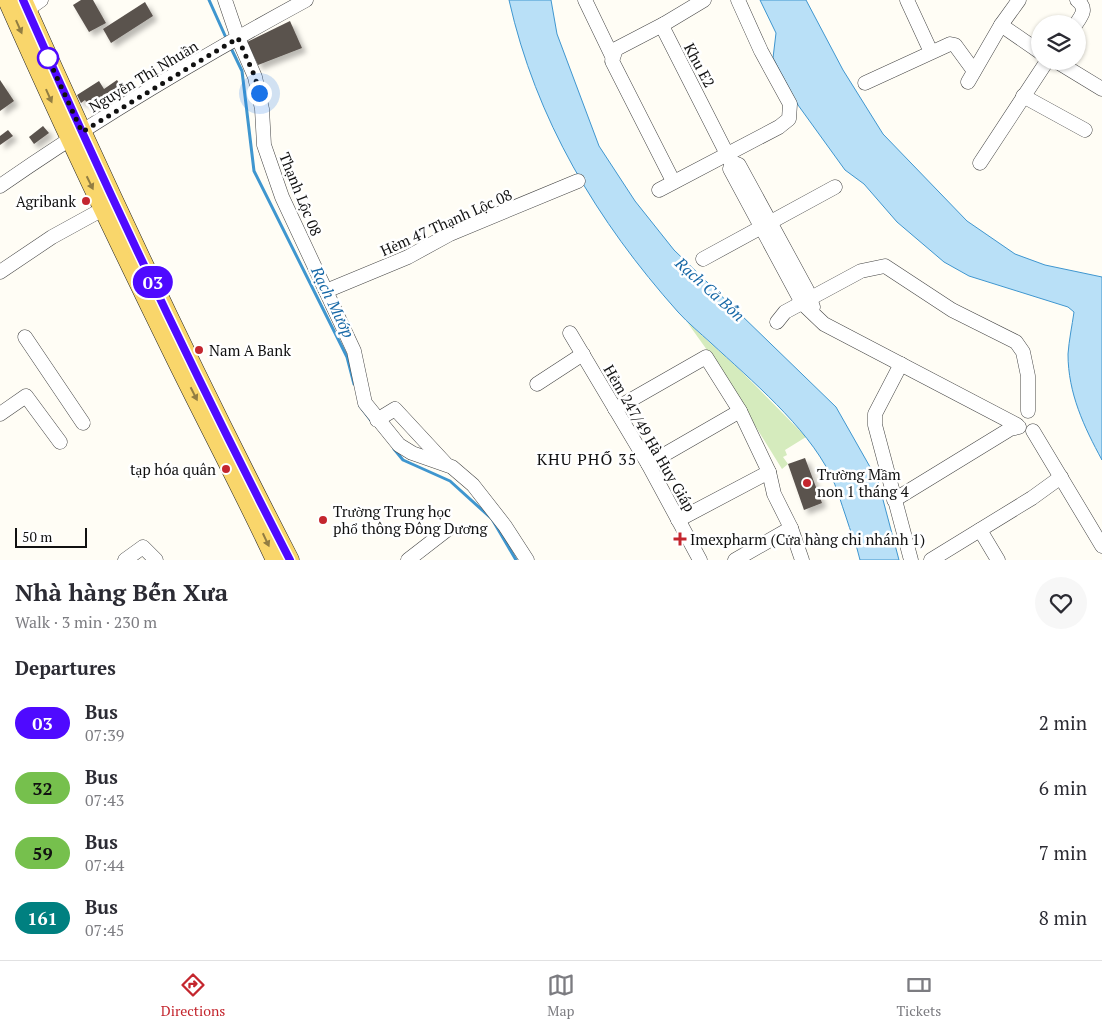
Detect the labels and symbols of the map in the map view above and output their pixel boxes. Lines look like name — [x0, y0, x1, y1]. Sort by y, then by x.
one-way arrow — [15, 20, 23, 34]
street label: Nguyễn Thị Nhuần — [85, 35, 201, 117]
street label: Khu E2 — [680, 39, 720, 91]
unlabelled marker — [37, 47, 59, 69]
your location — [247, 81, 272, 106]
one-way arrow — [46, 89, 54, 103]
street label: Thạnh Lộc 08 — [275, 149, 327, 239]
one-way arrow — [86, 176, 94, 190]
street label: Hẻm 47 Thạnh Lộc 08 — [377, 184, 515, 260]
place label: Agribank — [16, 191, 76, 211]
marker: Agribank — [80, 195, 92, 207]
water label: Rạch Cả Bốn — [670, 251, 749, 326]
water label: Rạch Mướp — [306, 262, 360, 342]
line badge: 03 — [130, 266, 176, 298]
place label: Nam A Bank — [209, 340, 291, 360]
marker: Nam A Bank — [193, 344, 205, 356]
street label: Hẻm 247/49 Hà Huy Giáp — [600, 361, 700, 515]
one-way arrow — [190, 387, 198, 401]
district label: KHU PHỐ 35 — [537, 448, 637, 470]
place label: tạp hóa quân — [130, 459, 216, 479]
marker: tạp hóa quân — [220, 463, 232, 475]
place label: Trường Mầm non 1 tháng 4 — [817, 464, 909, 501]
marker: Trường Mầm non 1 tháng 4 — [801, 477, 813, 489]
place label: Trường Trung học phổ thông Đông Dương — [333, 501, 489, 538]
marker: Trường Trung học phổ thông Đông Dương — [317, 514, 329, 526]
scale bar — [15, 525, 88, 548]
place label: Imexpharm (Cửa hàng chi nhánh 1) — [690, 529, 925, 549]
one-way arrow — [262, 533, 270, 547]
marker: Imexpharm (Cửa hàng chi nhánh 1) — [674, 533, 686, 545]

